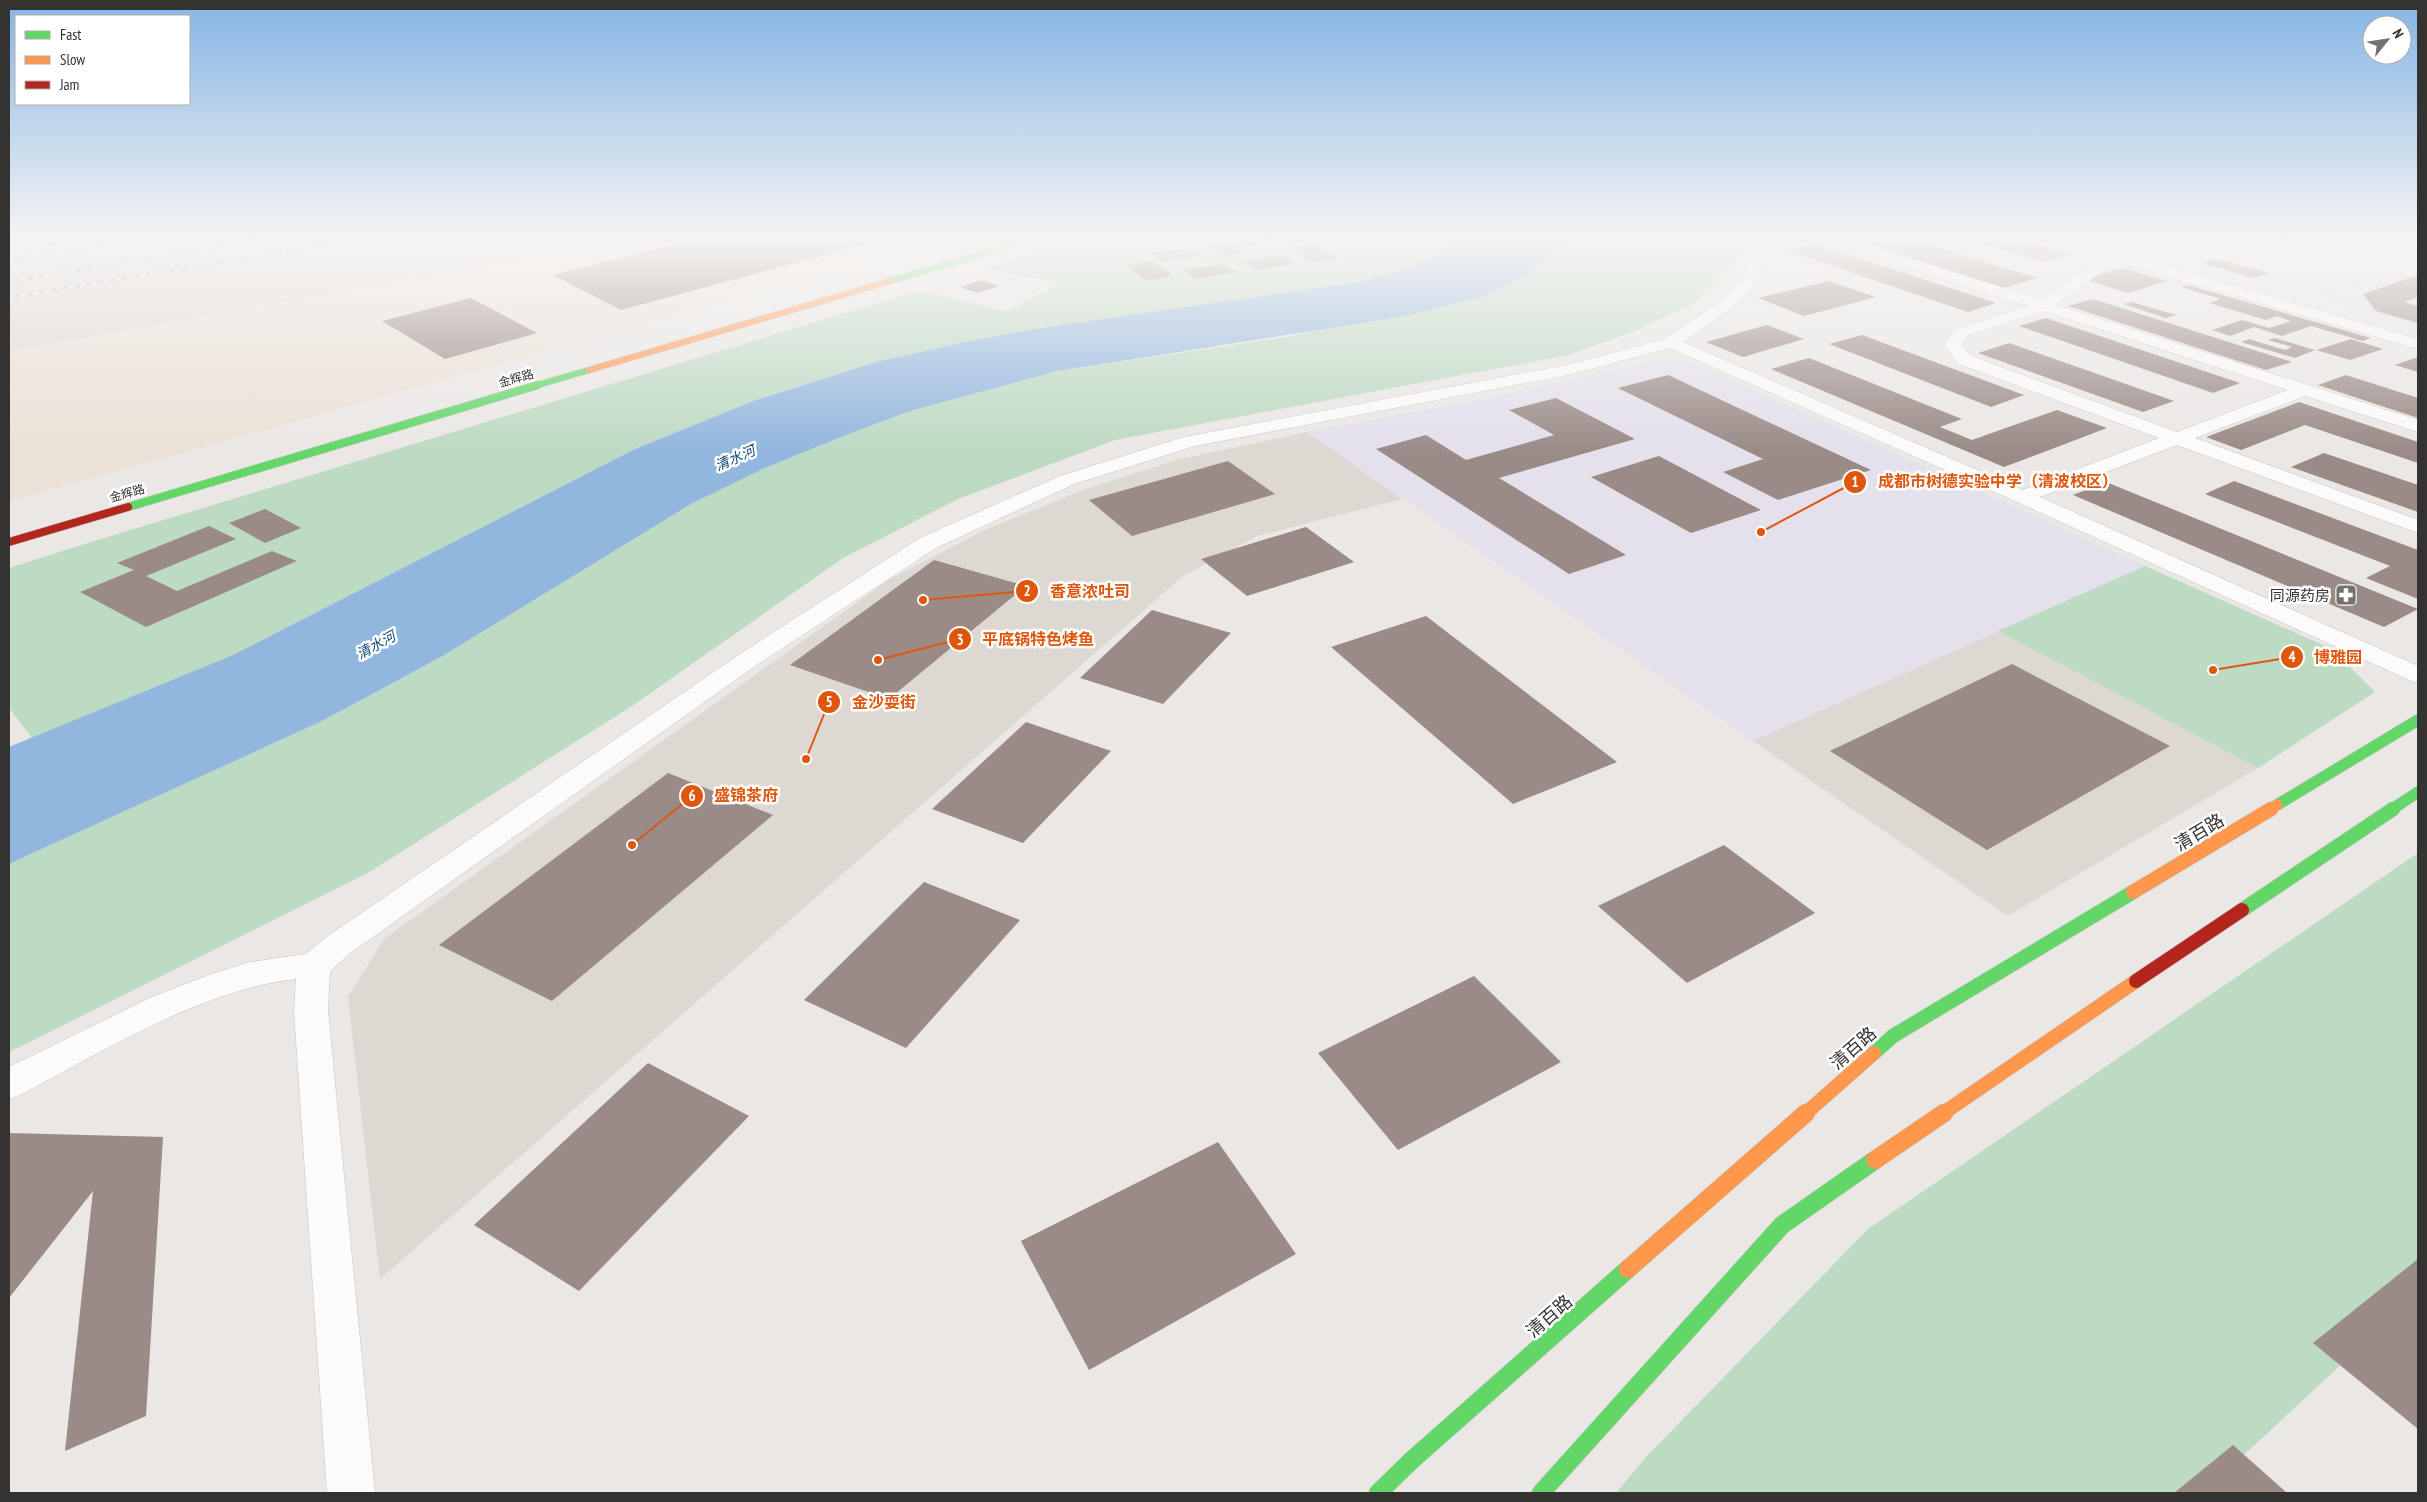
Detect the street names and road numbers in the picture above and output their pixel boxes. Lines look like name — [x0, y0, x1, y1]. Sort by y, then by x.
street label: 金辉路 — [497, 366, 535, 390]
street label: 金辉路 — [108, 481, 146, 505]
street label: 清百路 — [2170, 808, 2228, 856]
street label: 清百路 — [1825, 1022, 1881, 1074]
street label: 清百路 — [1521, 1290, 1577, 1342]

